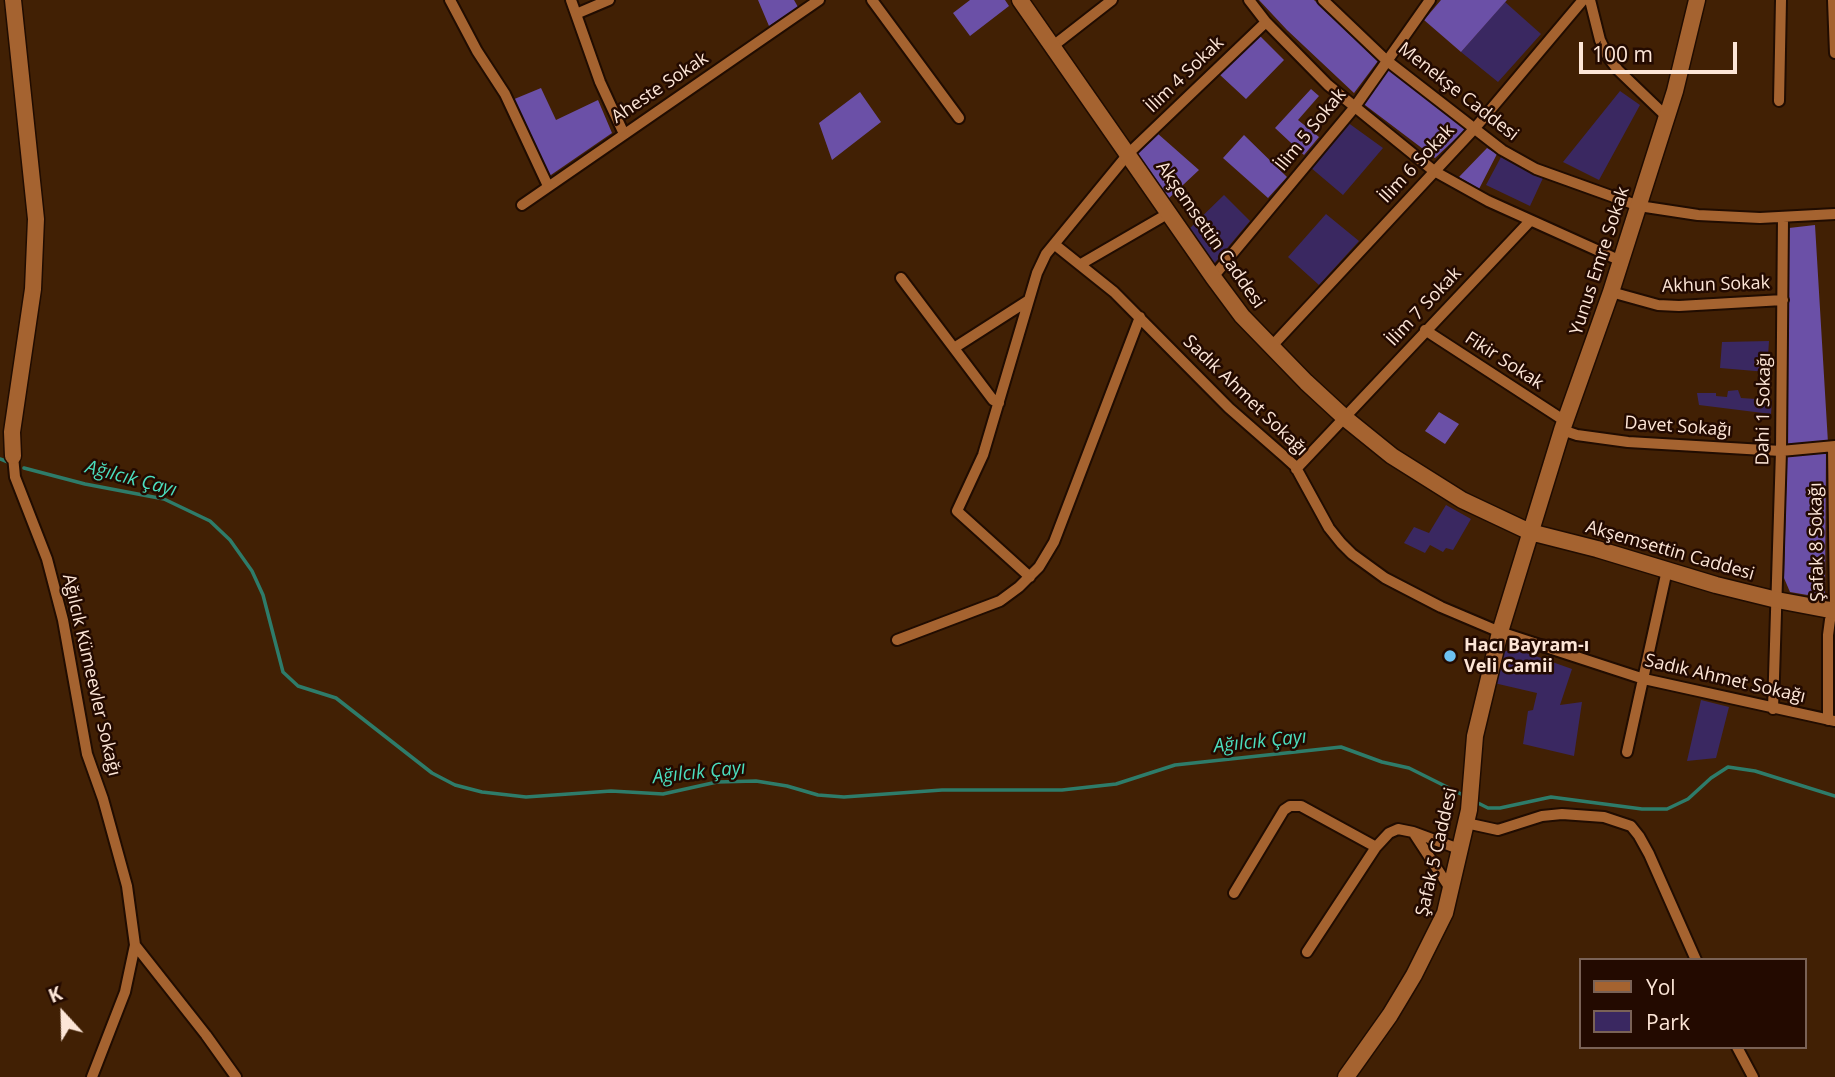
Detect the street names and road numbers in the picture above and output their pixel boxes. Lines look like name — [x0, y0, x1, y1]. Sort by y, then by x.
street label: İlim 4 Sokak — [1142, 32, 1228, 118]
street label: Menekşe Caddesi — [1393, 38, 1523, 146]
street label: Aheste Sokak — [608, 48, 712, 128]
street label: İlim 5 Sokak — [1271, 84, 1351, 176]
street label: İlim 6 Sokak — [1375, 120, 1459, 208]
street label: Akşemsettin Caddesi — [1151, 157, 1269, 313]
street label: Yunus Emre Sokak — [1566, 184, 1634, 338]
street label: İlim 7 Sokak — [1382, 263, 1466, 351]
street label: Akhun Sokak — [1662, 272, 1770, 298]
street label: Fikir Sokak — [1461, 328, 1547, 394]
street label: Sadık Ahmet Sokağı — [1178, 331, 1312, 461]
street label: Dahi 1 Sokağı — [1752, 352, 1776, 466]
street label: Davet Sokağı — [1624, 412, 1732, 442]
street label: Şafak 8 Sokağı — [1805, 482, 1829, 602]
street label: Akşemsettin Caddesi — [1583, 517, 1757, 585]
street label: Ağılcık Kümeevler Sokağı — [57, 572, 125, 778]
street label: Sadık Ahmet Sokağı — [1643, 650, 1807, 708]
street label: Şafak 5 Caddesi — [1412, 785, 1462, 919]

